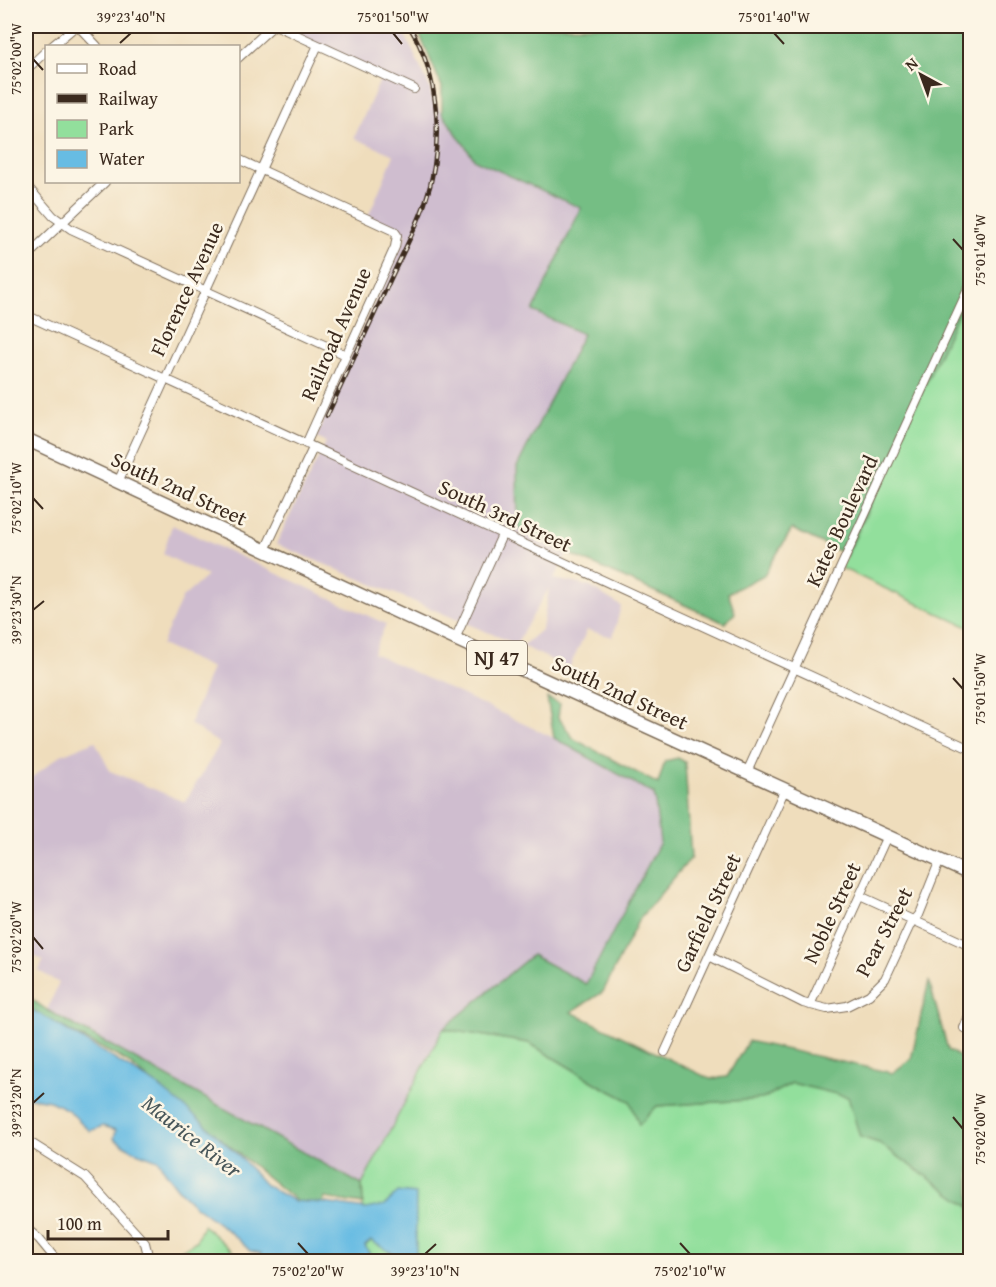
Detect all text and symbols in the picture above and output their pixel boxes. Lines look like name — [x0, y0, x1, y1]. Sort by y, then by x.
text: 39°23'40"N — [97, 6, 166, 27]
text: 75°01'50"W — [357, 6, 429, 27]
text: 75°01'40"W — [738, 6, 810, 27]
text: 75°02'00"W — [5, 23, 26, 95]
legend — [45, 45, 240, 183]
north arrow — [891, 45, 951, 105]
text: N — [899, 51, 923, 76]
text: Road — [99, 55, 137, 82]
text: Railway — [99, 85, 158, 112]
text: Park — [99, 115, 135, 142]
text: Water — [99, 145, 145, 172]
text: 75°01'40"W — [969, 214, 990, 286]
street label: Florence Avenue — [142, 216, 231, 361]
street label: Railroad Avenue — [292, 262, 379, 405]
street label: South 2nd Street — [106, 443, 253, 534]
street label: Kates Boulevard — [798, 449, 886, 592]
text: 75°02'10"W — [5, 462, 26, 534]
street label: South 3rd Street — [434, 471, 577, 560]
text: 39°23'30"N — [5, 575, 26, 644]
road number: NJ 47 — [467, 641, 527, 675]
street label: South 2nd Street — [547, 647, 694, 738]
text: 75°01'50"W — [969, 653, 990, 725]
street label: Garfield Street — [666, 848, 749, 977]
street label: Noble Street — [795, 856, 869, 969]
street label: Pear Street — [847, 881, 920, 982]
text: 75°02'20"W — [5, 901, 26, 973]
text: 39°23'20"N — [5, 1068, 26, 1137]
water label: Maurice River — [136, 1087, 249, 1185]
text: 75°02'00"W — [969, 1093, 990, 1165]
scale bar — [48, 1203, 168, 1241]
text: 100 m — [57, 1210, 102, 1237]
text: 75°02'20"W — [272, 1260, 344, 1281]
text: 39°23'10"N — [391, 1260, 460, 1281]
text: 75°02'10"W — [654, 1260, 726, 1281]

